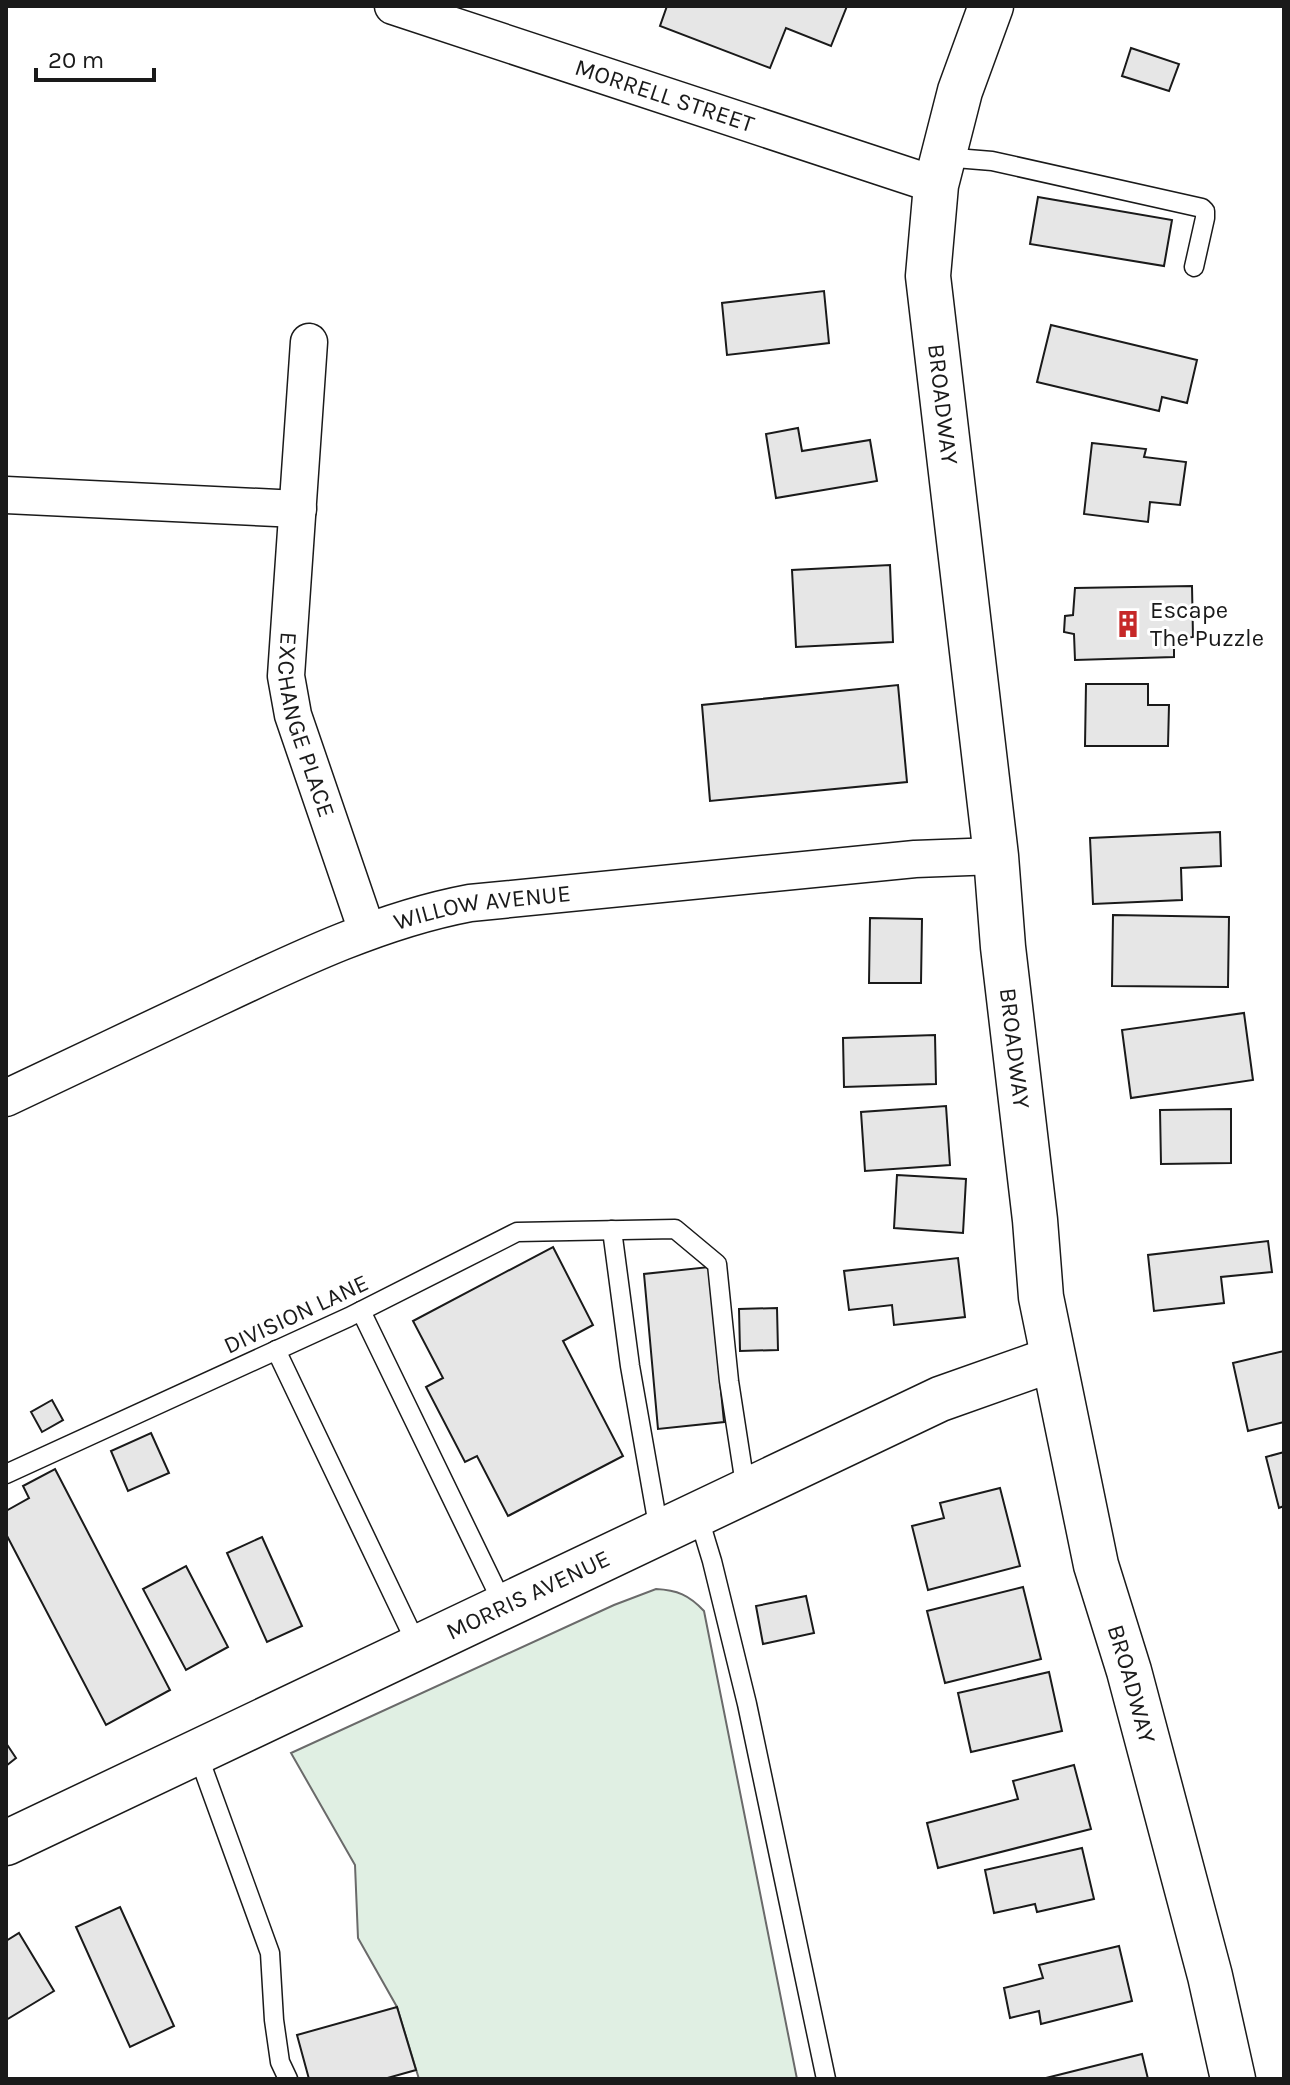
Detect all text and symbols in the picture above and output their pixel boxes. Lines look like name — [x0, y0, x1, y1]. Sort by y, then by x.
scale bar — [36, 32, 154, 82]
text: 20 m — [48, 46, 104, 74]
street label: MORRELL STREET — [571, 53, 758, 138]
street label: BROADWAY — [922, 342, 964, 466]
place label: Escape The Puzzle — [1150, 596, 1264, 652]
building icon: Escape The Puzzle — [1113, 609, 1143, 639]
street label: EXCHANGE PLACE — [272, 631, 341, 821]
street label: WILLOW AVENUE — [390, 879, 572, 936]
street label: BROADWAY — [994, 986, 1036, 1110]
street label: DIVISION LANE — [219, 1268, 373, 1360]
street label: MORRIS AVENUE — [442, 1544, 614, 1646]
street label: BROADWAY — [1101, 1621, 1162, 1746]

